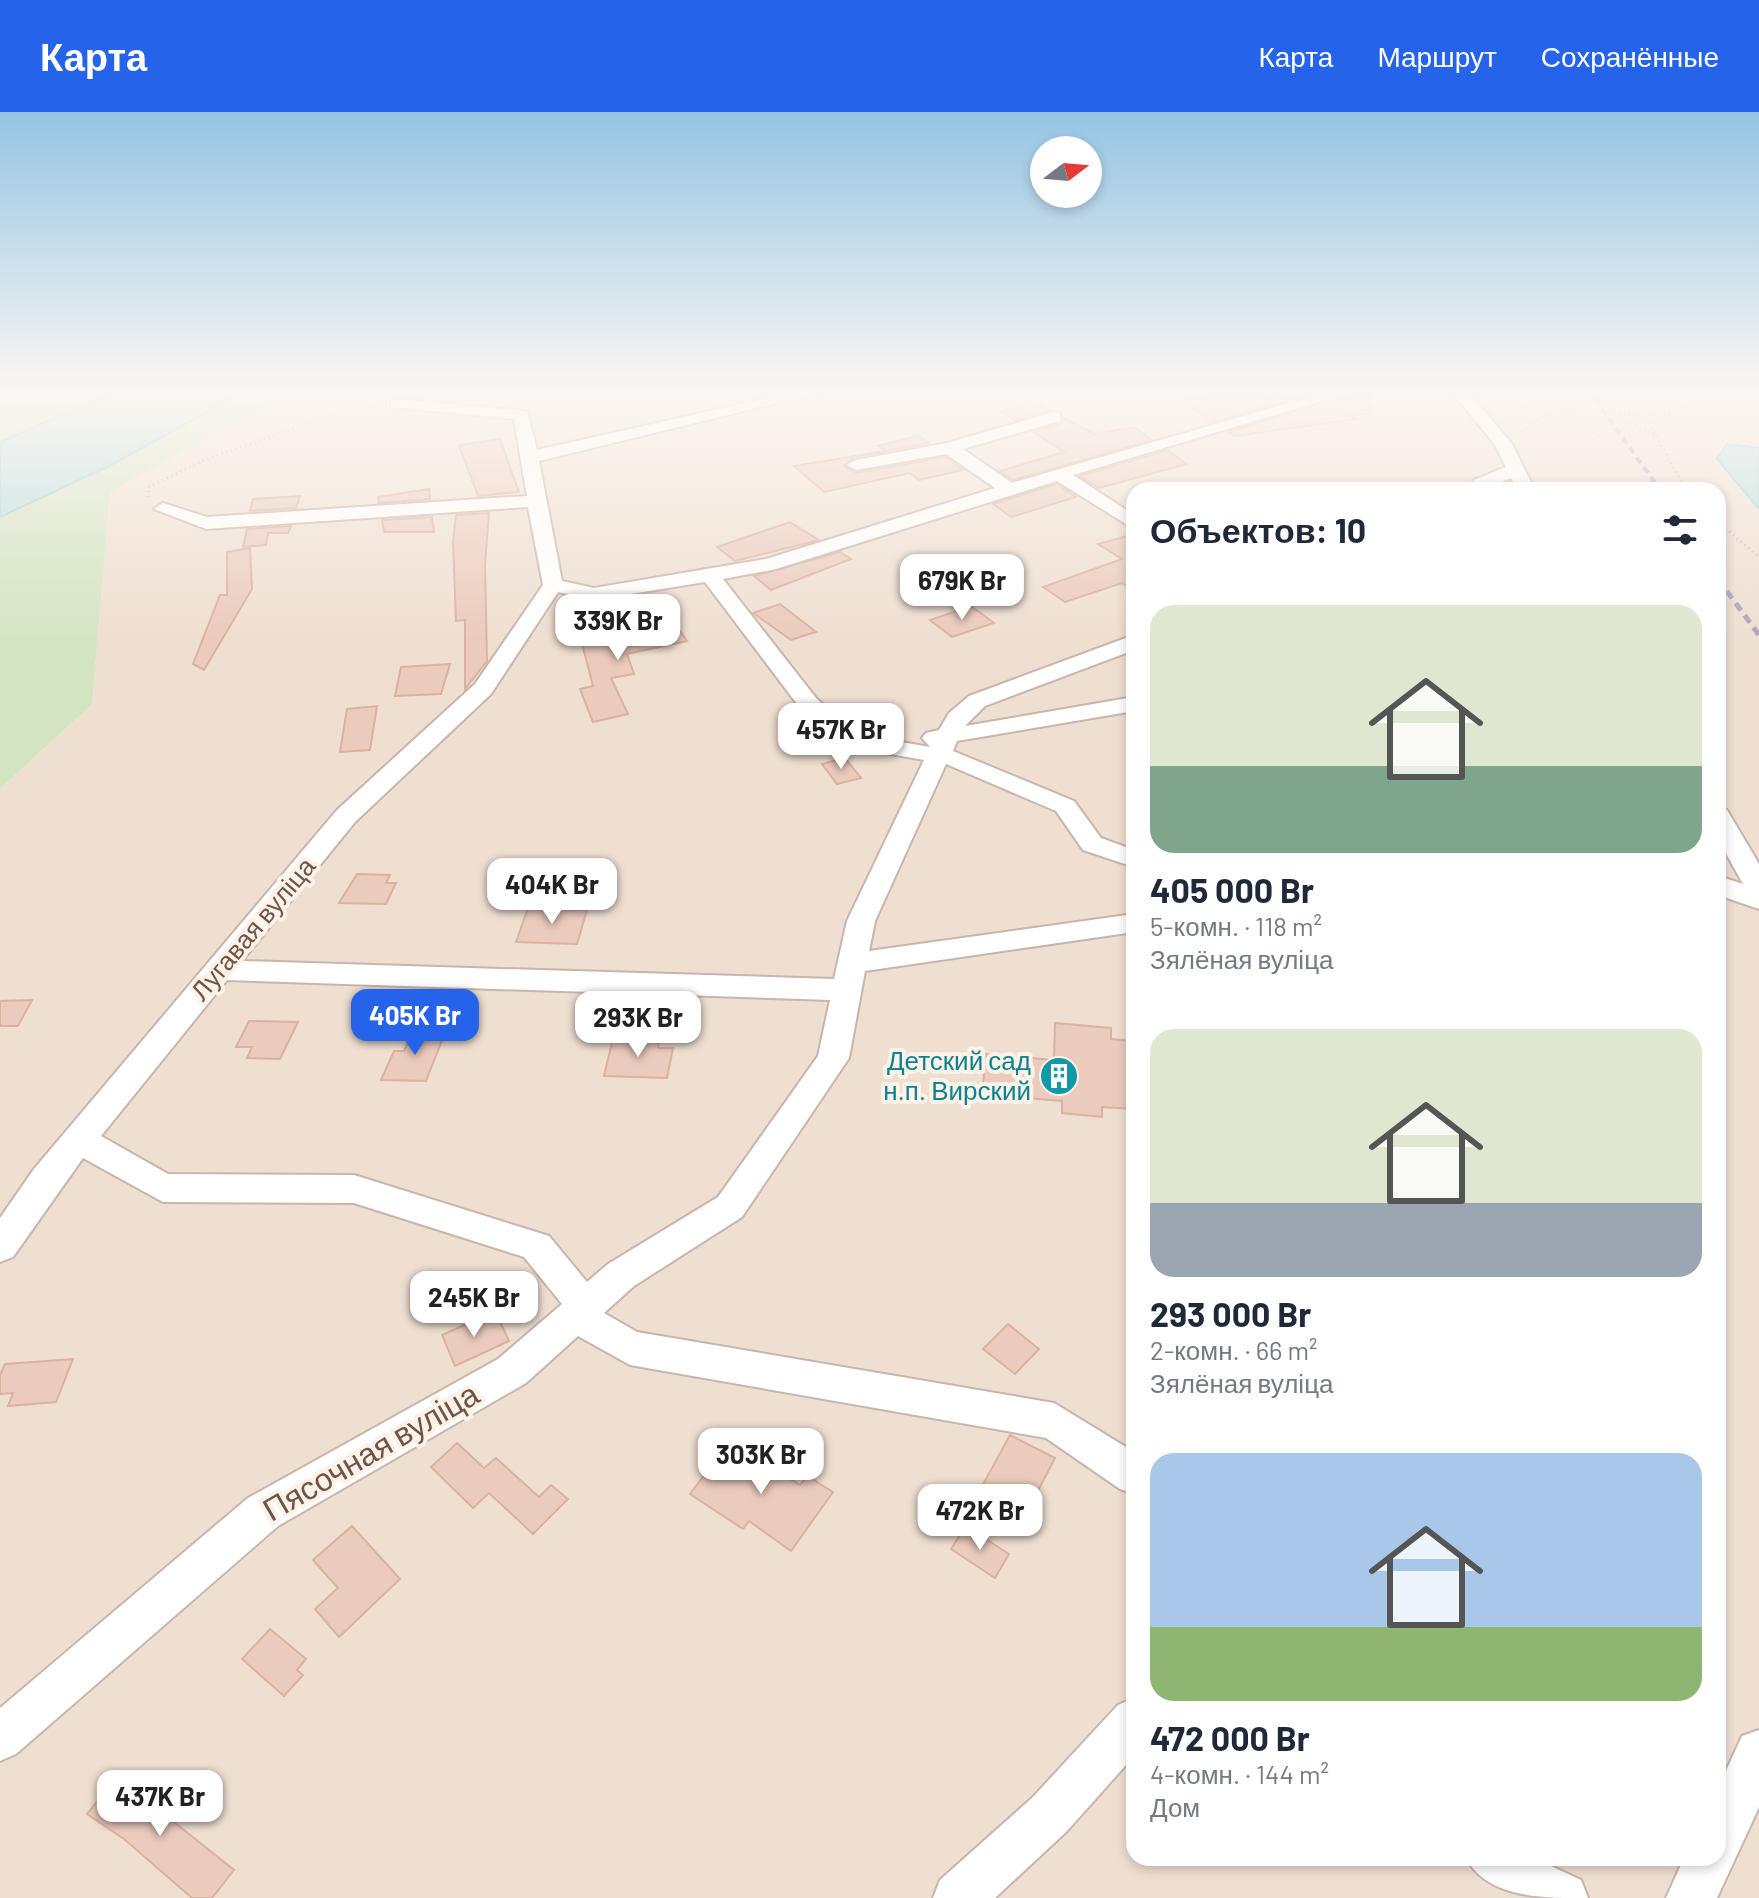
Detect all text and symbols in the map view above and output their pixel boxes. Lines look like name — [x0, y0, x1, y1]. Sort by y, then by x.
text: Карта — [40, 33, 147, 79]
text: Карта — [1258, 39, 1333, 73]
text: Маршрут — [1377, 39, 1497, 73]
text: Сохранённые — [1541, 39, 1719, 73]
north arrow — [1030, 136, 1102, 208]
map controls — [1030, 136, 1102, 208]
icon: filters — [1658, 508, 1702, 552]
text: Объектов: 10 — [1150, 509, 1366, 550]
pin: 679K Br — [888, 554, 1036, 622]
text: 679K Br — [918, 564, 1006, 595]
pin: 339K Br — [544, 594, 692, 662]
text: 339K Br — [573, 604, 663, 635]
icon: home — [1354, 657, 1498, 801]
pin: 457K Br — [767, 703, 915, 771]
text: 457K Br — [796, 713, 886, 744]
street label: Лугавая вуліца — [183, 850, 321, 1006]
pin: 404K Br — [478, 858, 626, 926]
text: 404K Br — [505, 868, 599, 899]
text: 405 000 Br — [1150, 869, 1314, 910]
text: 5-комн. · 118 m² — [1150, 910, 1322, 941]
text: Зялёная вуліца — [1150, 943, 1333, 974]
pin: 405K Br — [341, 989, 489, 1057]
pin: 293K Br — [564, 991, 712, 1059]
text: 405K Br — [369, 999, 461, 1030]
text: 293K Br — [593, 1001, 683, 1032]
place label: Детский сад н.п. Вирский — [883, 1044, 1031, 1105]
building icon: Детский сад н.п. Вирский — [1038, 1055, 1080, 1097]
icon: home — [1354, 1081, 1498, 1225]
pin: 245K Br — [400, 1271, 548, 1339]
text: 245K Br — [428, 1281, 520, 1312]
text: 293 000 Br — [1150, 1293, 1311, 1334]
text: 2-комн. · 66 m² — [1150, 1334, 1318, 1365]
text: Зялёная вуліца — [1150, 1367, 1333, 1398]
street label: Пясочная вуліца — [255, 1373, 485, 1528]
pin: 303K Br — [687, 1428, 835, 1496]
text: 303K Br — [716, 1438, 806, 1469]
pin: 472K Br — [906, 1484, 1054, 1552]
text: 472K Br — [936, 1494, 1024, 1525]
icon: home — [1354, 1505, 1498, 1649]
text: 472 000 Br — [1150, 1717, 1310, 1758]
text: 4-комн. · 144 m² — [1150, 1758, 1329, 1789]
pin: 437K Br — [86, 1770, 234, 1838]
text: 437K Br — [115, 1780, 205, 1811]
text: Дом — [1150, 1791, 1200, 1822]

